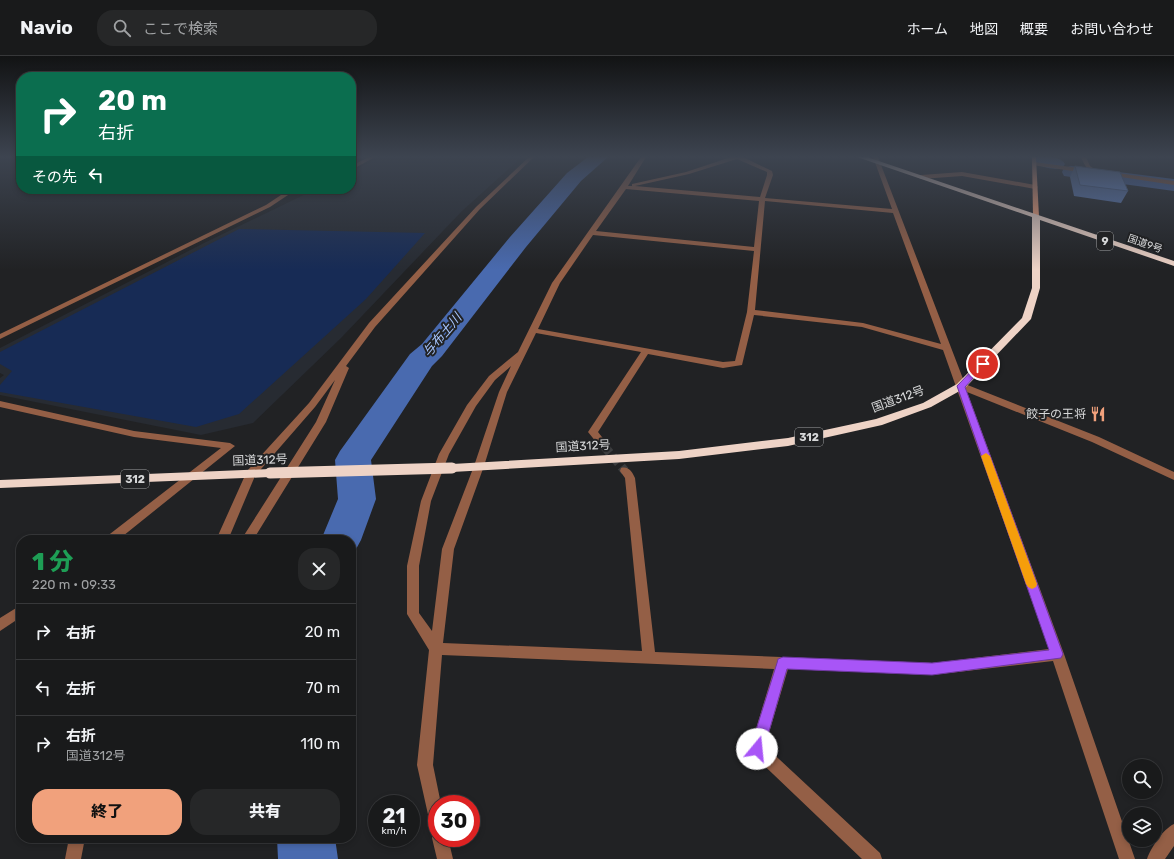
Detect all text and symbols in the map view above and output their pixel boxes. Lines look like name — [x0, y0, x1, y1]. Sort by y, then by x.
search box — [97, 10, 377, 46]
text: Navio — [20, 16, 73, 39]
icon: search — [111, 17, 133, 39]
text: ここで検索 — [143, 20, 218, 38]
text: ホーム — [906, 21, 948, 38]
text: 地図 — [970, 21, 998, 38]
text: 概要 — [1020, 21, 1048, 38]
text: お問い合わせ — [1070, 21, 1154, 38]
text: 20 m — [98, 84, 167, 117]
icon: right — [32, 88, 84, 140]
text: 右折 — [98, 122, 134, 144]
icon: left — [85, 164, 107, 186]
text: その先 — [32, 168, 77, 186]
road number: 9 — [1097, 232, 1113, 250]
street label: 国道9号 — [1126, 232, 1164, 256]
water label: 与布土川 — [420, 309, 466, 360]
pin — [966, 347, 1000, 381]
icon: arrive — [972, 353, 994, 375]
street label: 国道312号 — [870, 383, 926, 415]
restaurant icon: 餃子の王将 — [1089, 405, 1107, 423]
place label: 餃子の王将 — [1026, 407, 1086, 421]
road number: 312 — [795, 428, 823, 446]
street label: 国道312号 — [555, 438, 611, 454]
street label: 国道312号 — [232, 452, 288, 468]
road number: 312 — [121, 470, 149, 488]
text: 1 分 — [32, 548, 73, 576]
button: close — [298, 548, 340, 590]
text: 220 m · 09:33 — [32, 577, 116, 592]
icon: right — [32, 621, 54, 643]
text: 20 m — [305, 623, 340, 641]
text: 右折 — [66, 624, 96, 642]
icon: left — [32, 677, 54, 699]
text: 70 m — [306, 679, 340, 697]
text: 左折 — [66, 680, 96, 698]
text: 右折 — [66, 727, 96, 745]
position arrow — [736, 728, 778, 770]
icon: right — [32, 733, 54, 755]
text: 110 m — [301, 735, 340, 753]
text: 国道312号 — [66, 748, 126, 763]
map controls — [1122, 759, 1162, 847]
button: search — [1122, 759, 1162, 799]
button: 終了 — [32, 789, 182, 835]
button: 共有 — [190, 789, 340, 835]
speed limit sign: 30 — [428, 795, 480, 847]
text: 21 — [383, 804, 405, 828]
button: layers — [1122, 807, 1162, 847]
text: km/h — [382, 825, 406, 837]

